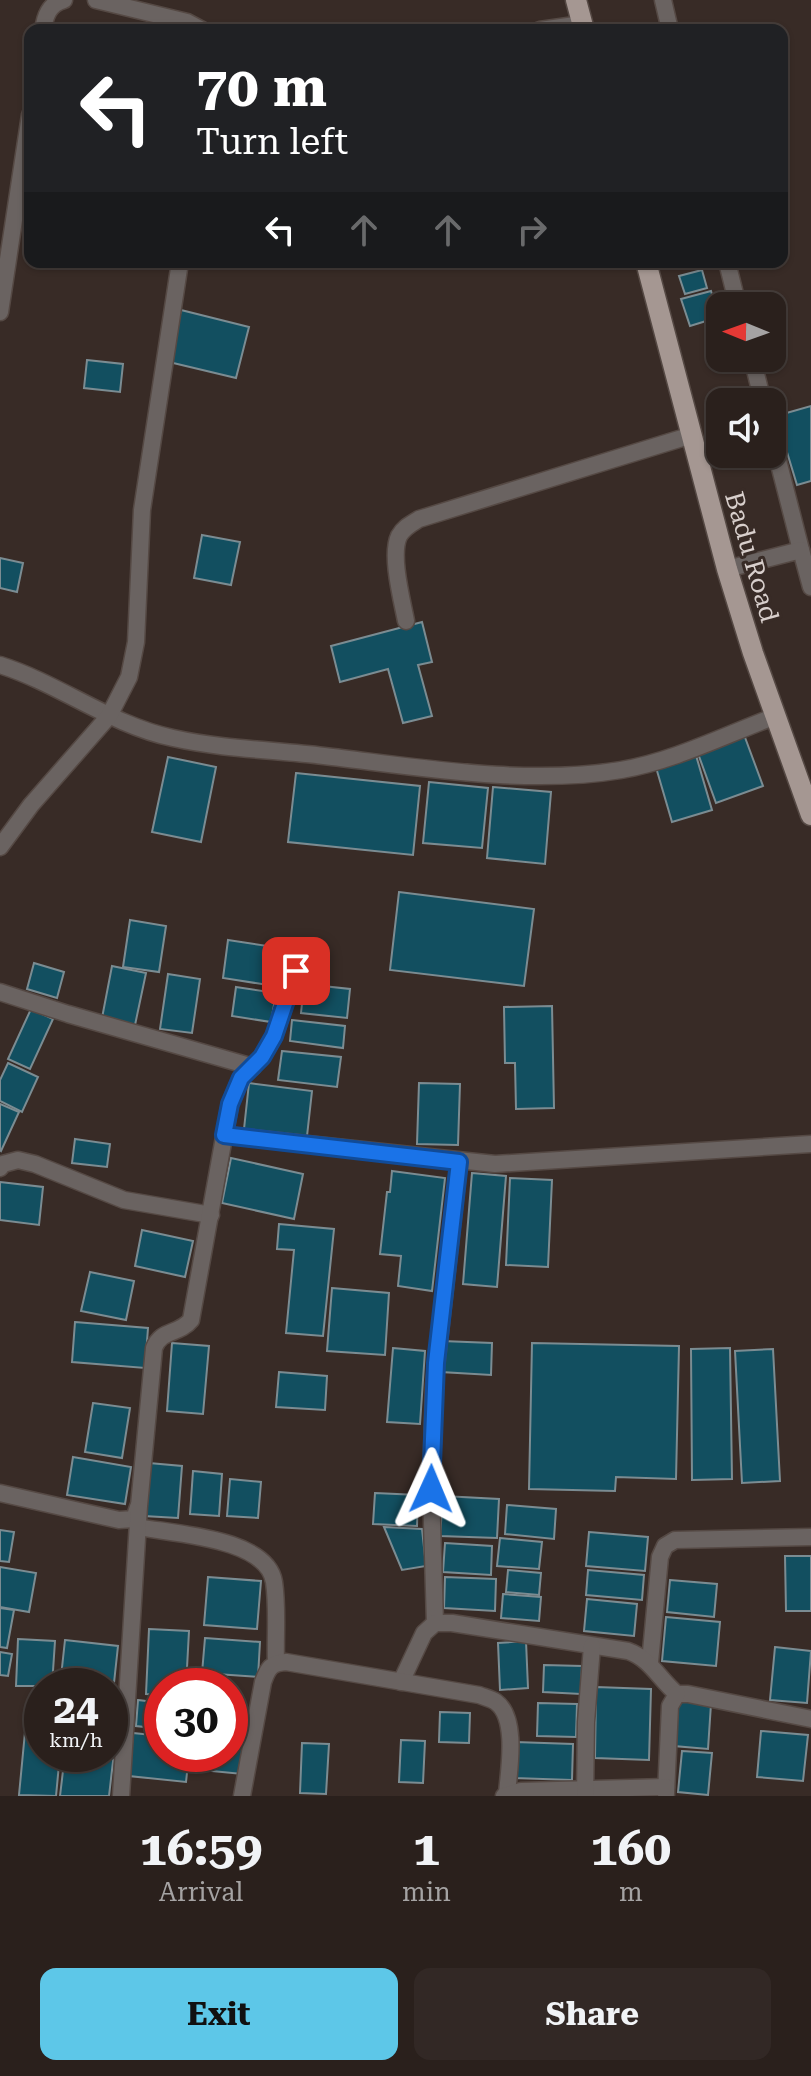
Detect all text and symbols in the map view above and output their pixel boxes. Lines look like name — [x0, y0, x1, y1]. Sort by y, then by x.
text: 70 m — [196, 54, 327, 120]
icon: left — [64, 56, 168, 160]
text: Turn left — [196, 121, 348, 163]
icon: left — [258, 208, 302, 252]
icon: ahead — [342, 208, 386, 252]
icon: ahead — [426, 208, 470, 252]
icon: right — [510, 208, 554, 252]
north arrow — [706, 292, 786, 372]
map controls — [706, 292, 786, 468]
button: sound — [706, 388, 786, 468]
street label: Badu Road — [719, 488, 785, 626]
pin — [262, 937, 330, 1005]
icon: arrive — [274, 949, 318, 993]
position arrow — [389, 1447, 473, 1531]
speed limit sign: 30 — [144, 1668, 248, 1772]
text: 24 — [54, 1686, 98, 1733]
text: km/h — [49, 1728, 103, 1752]
text: 16:59 — [140, 1821, 262, 1877]
text: 1 — [413, 1821, 440, 1877]
text: 160 — [591, 1821, 671, 1877]
text: Arrival — [159, 1877, 243, 1907]
text: min — [402, 1877, 451, 1907]
text: m — [619, 1877, 643, 1907]
button: Exit — [40, 1968, 398, 2060]
button: Share — [414, 1968, 771, 2060]

